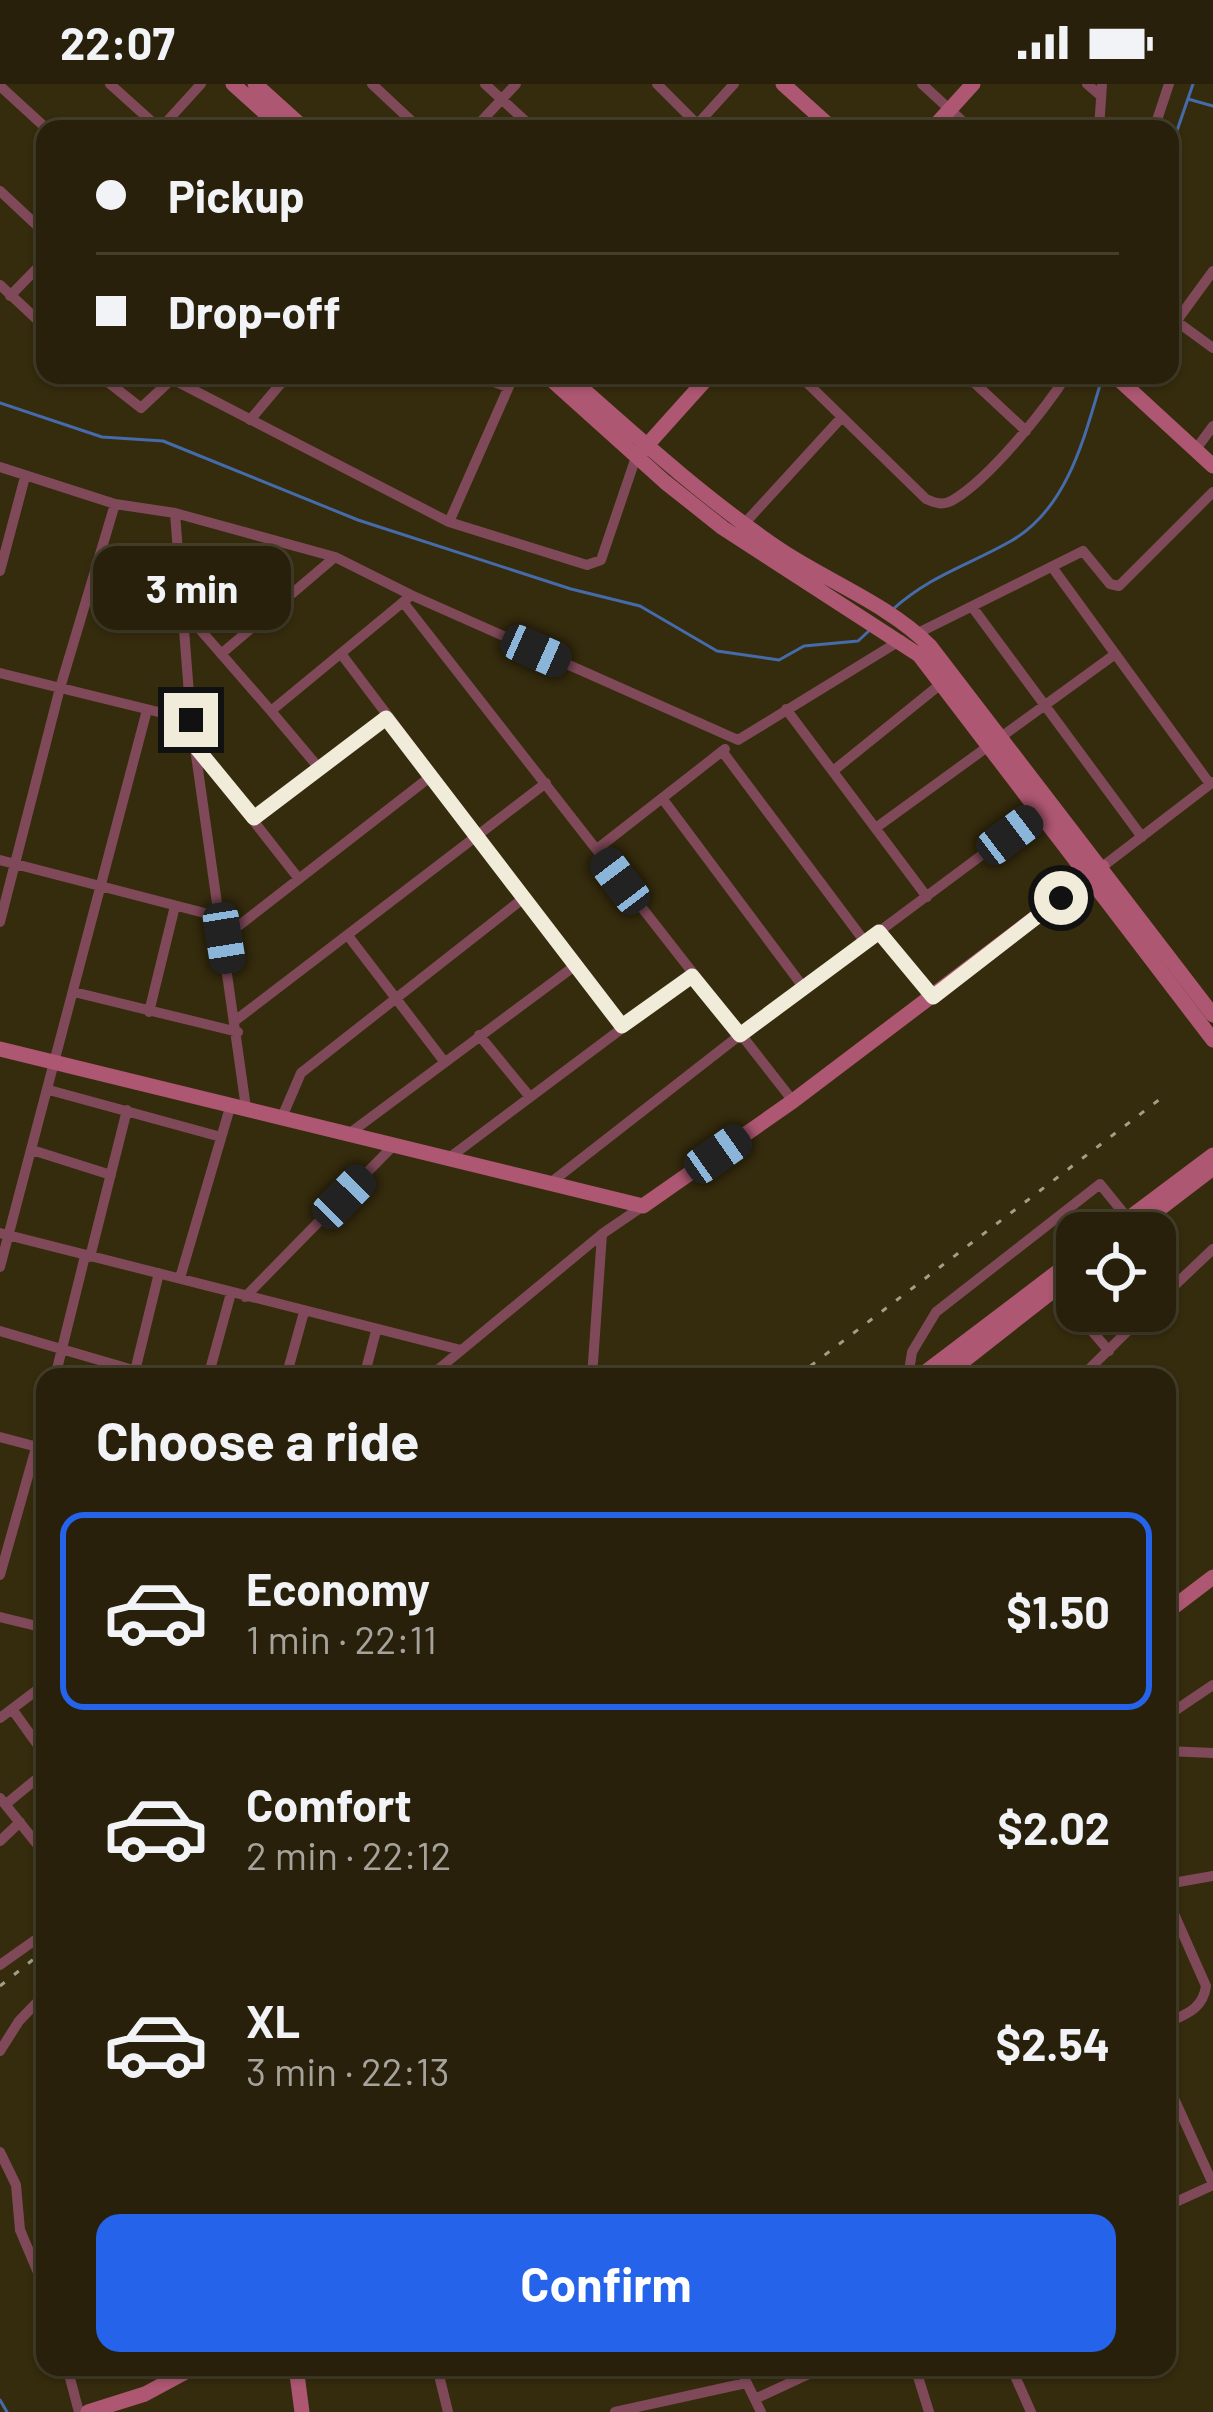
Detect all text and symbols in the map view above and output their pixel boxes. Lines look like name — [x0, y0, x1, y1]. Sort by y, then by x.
text: 22:07 — [60, 15, 175, 69]
text: Pickup — [168, 168, 305, 222]
text: Drop-off — [168, 284, 341, 338]
callout: 3 min — [92, 546, 290, 630]
text: 3 min — [146, 564, 238, 611]
car — [496, 620, 576, 682]
route end — [164, 693, 218, 747]
car — [970, 799, 1050, 871]
car — [584, 841, 656, 921]
route start — [1034, 871, 1088, 925]
car — [201, 900, 247, 976]
car — [678, 1119, 758, 1189]
car — [306, 1159, 382, 1235]
map controls — [1056, 1212, 1176, 1332]
button: locate — [1056, 1212, 1176, 1332]
text: Choose a ride — [96, 1407, 420, 1472]
icon: car — [102, 1557, 210, 1665]
text: Economy — [246, 1561, 430, 1615]
text: $1.50 — [1006, 1584, 1110, 1638]
text: 1 min · 22:11 — [246, 1615, 437, 1662]
icon: car — [102, 1773, 210, 1881]
text: Comfort — [246, 1777, 412, 1831]
text: $2.02 — [997, 1800, 1110, 1854]
text: 2 min · 22:12 — [246, 1831, 451, 1878]
icon: car — [102, 1989, 210, 2097]
text: XL — [246, 1993, 300, 2047]
text: $2.54 — [995, 2016, 1110, 2070]
text: 3 min · 22:13 — [246, 2047, 450, 2094]
button: Confirm — [96, 2214, 1116, 2352]

